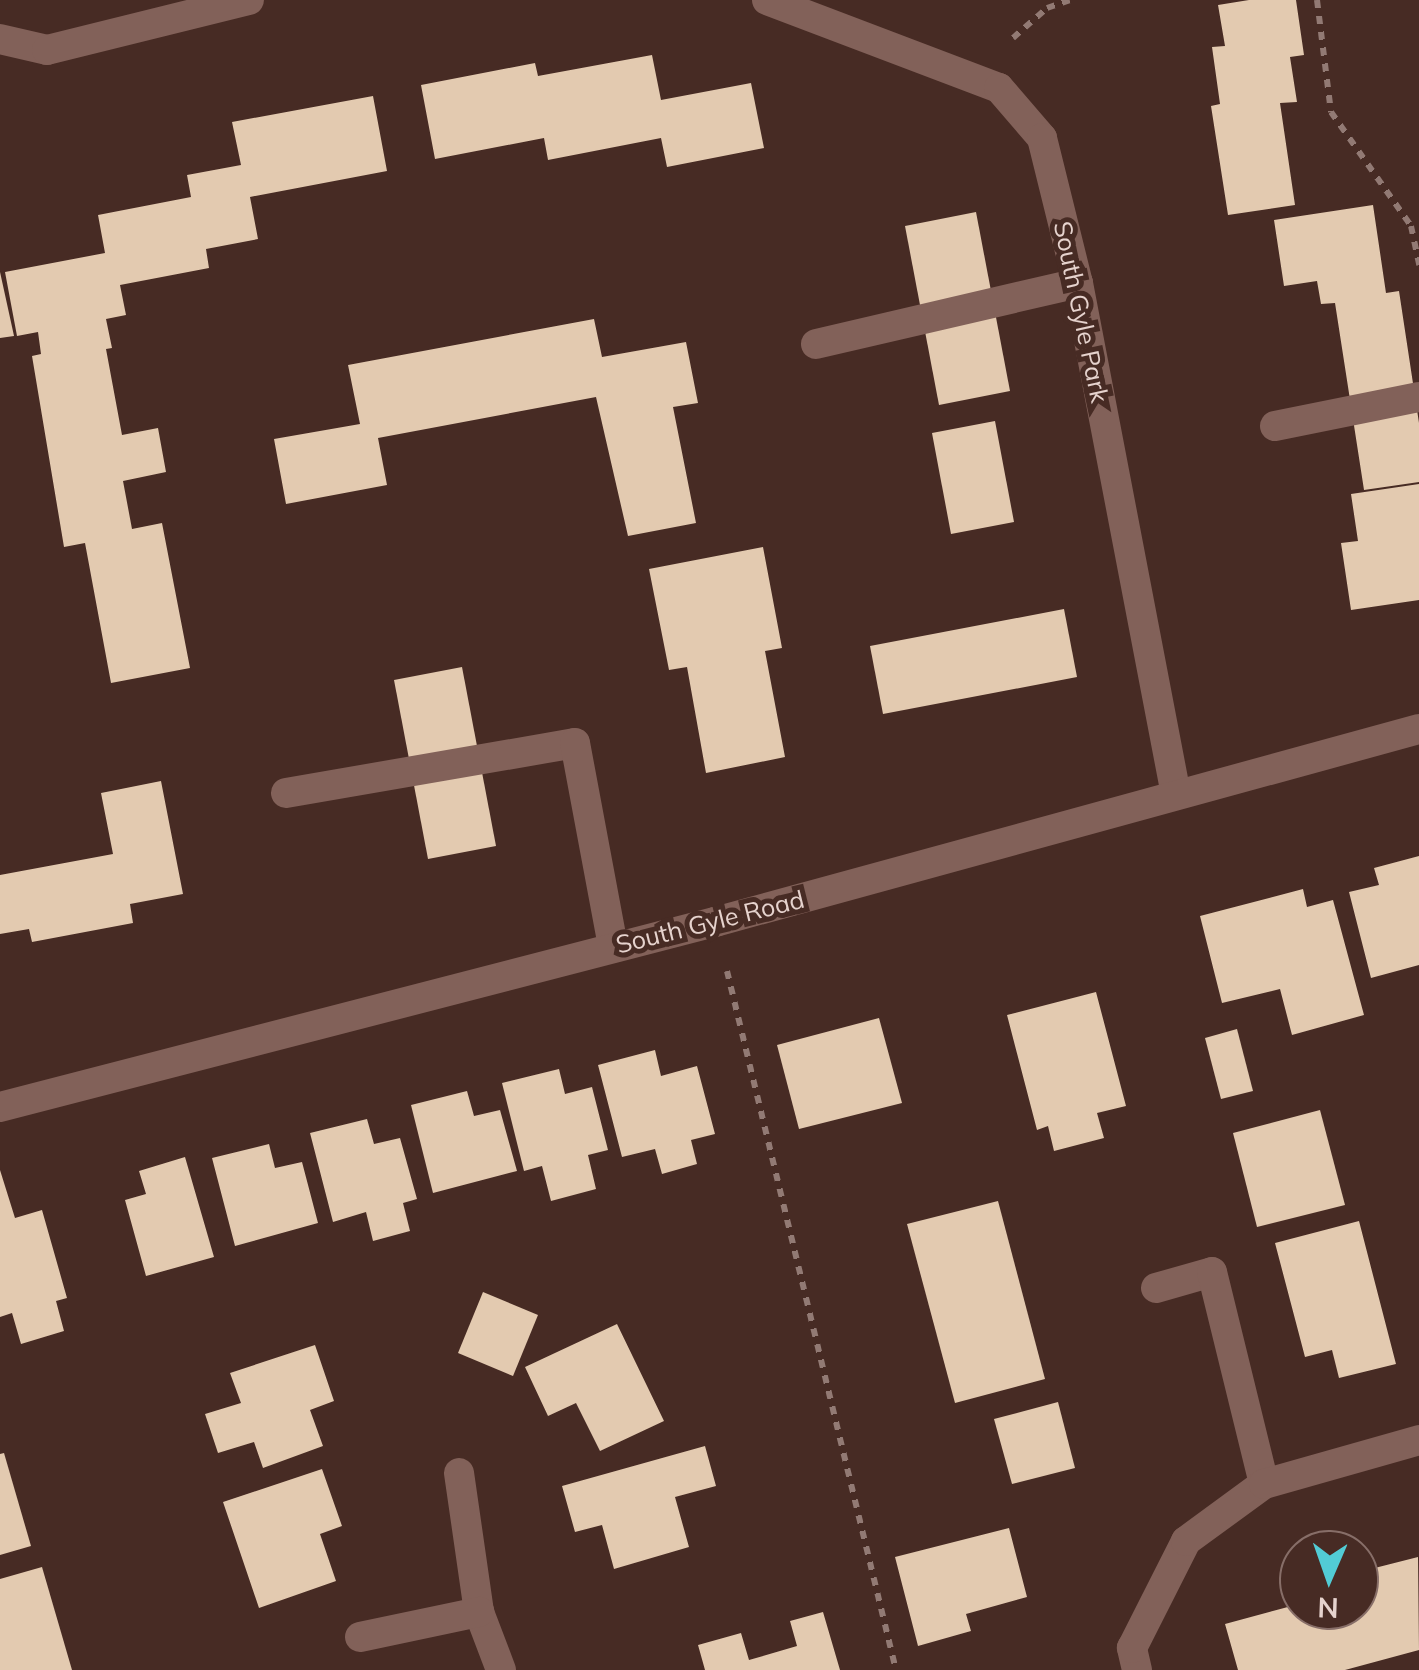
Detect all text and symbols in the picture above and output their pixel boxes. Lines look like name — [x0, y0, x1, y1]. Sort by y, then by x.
street label: South Gyle Park — [1047, 219, 1115, 405]
street label: South Gyle Road — [613, 884, 807, 960]
north arrow — [1279, 1530, 1379, 1630]
text: N — [1317, 1591, 1339, 1626]

